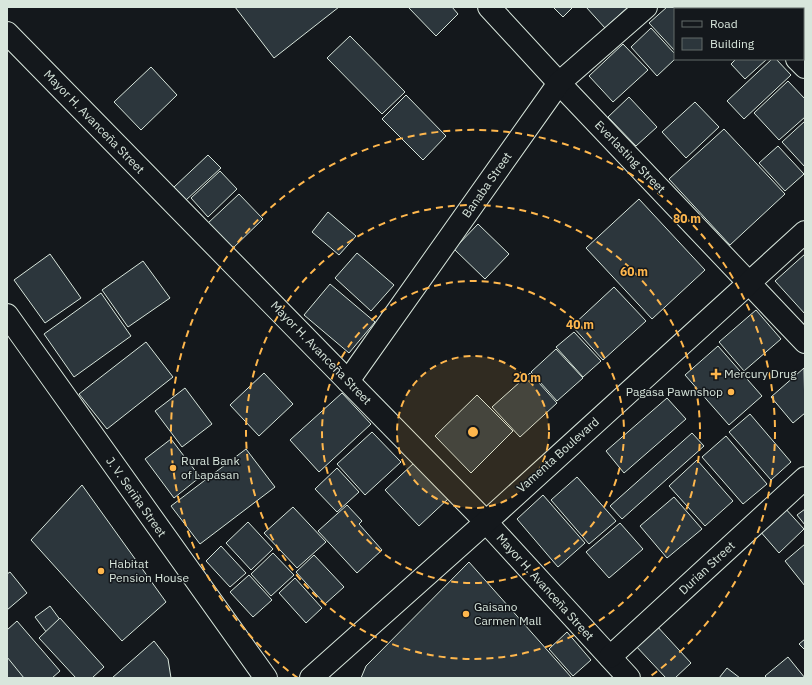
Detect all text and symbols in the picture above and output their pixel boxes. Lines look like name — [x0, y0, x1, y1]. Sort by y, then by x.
legend — [674, 8, 804, 60]
text: Road — [710, 16, 738, 31]
text: Building — [710, 36, 755, 51]
street label: Mayor H. Avanceña Street — [41, 67, 148, 177]
street label: Everlasting Street — [592, 117, 669, 196]
street label: Banaba Street — [458, 149, 515, 220]
text: 80 m — [673, 211, 701, 226]
text: 60 m — [620, 264, 648, 279]
street label: Mayor H. Avanceña Street — [268, 298, 375, 408]
text: 40 m — [566, 317, 594, 332]
place label: Mercury Drug — [724, 366, 797, 381]
marker: Mercury Drug — [711, 369, 721, 379]
text: 20 m — [513, 370, 541, 385]
place label: Pagasa Pawnshop — [626, 384, 723, 399]
marker: Pagasa Pawnshop — [726, 387, 736, 397]
street label: Vamenta Boulevard — [514, 414, 602, 495]
centre of rings — [466, 425, 480, 439]
place label: Rural Bank of Lapasan — [181, 453, 240, 482]
street label: J. V. Seriña Street — [103, 454, 170, 540]
marker: Rural Bank of Lapasan — [168, 463, 178, 473]
street label: Mayor H. Avanceña Street — [493, 530, 597, 643]
street label: Durian Street — [675, 538, 738, 597]
place label: Habitat Pension House — [109, 556, 190, 585]
marker: Habitat Pension House — [96, 566, 106, 576]
place label: Gaisano Carmen Mall — [474, 599, 542, 628]
marker: Gaisano Carmen Mall — [461, 609, 471, 619]

